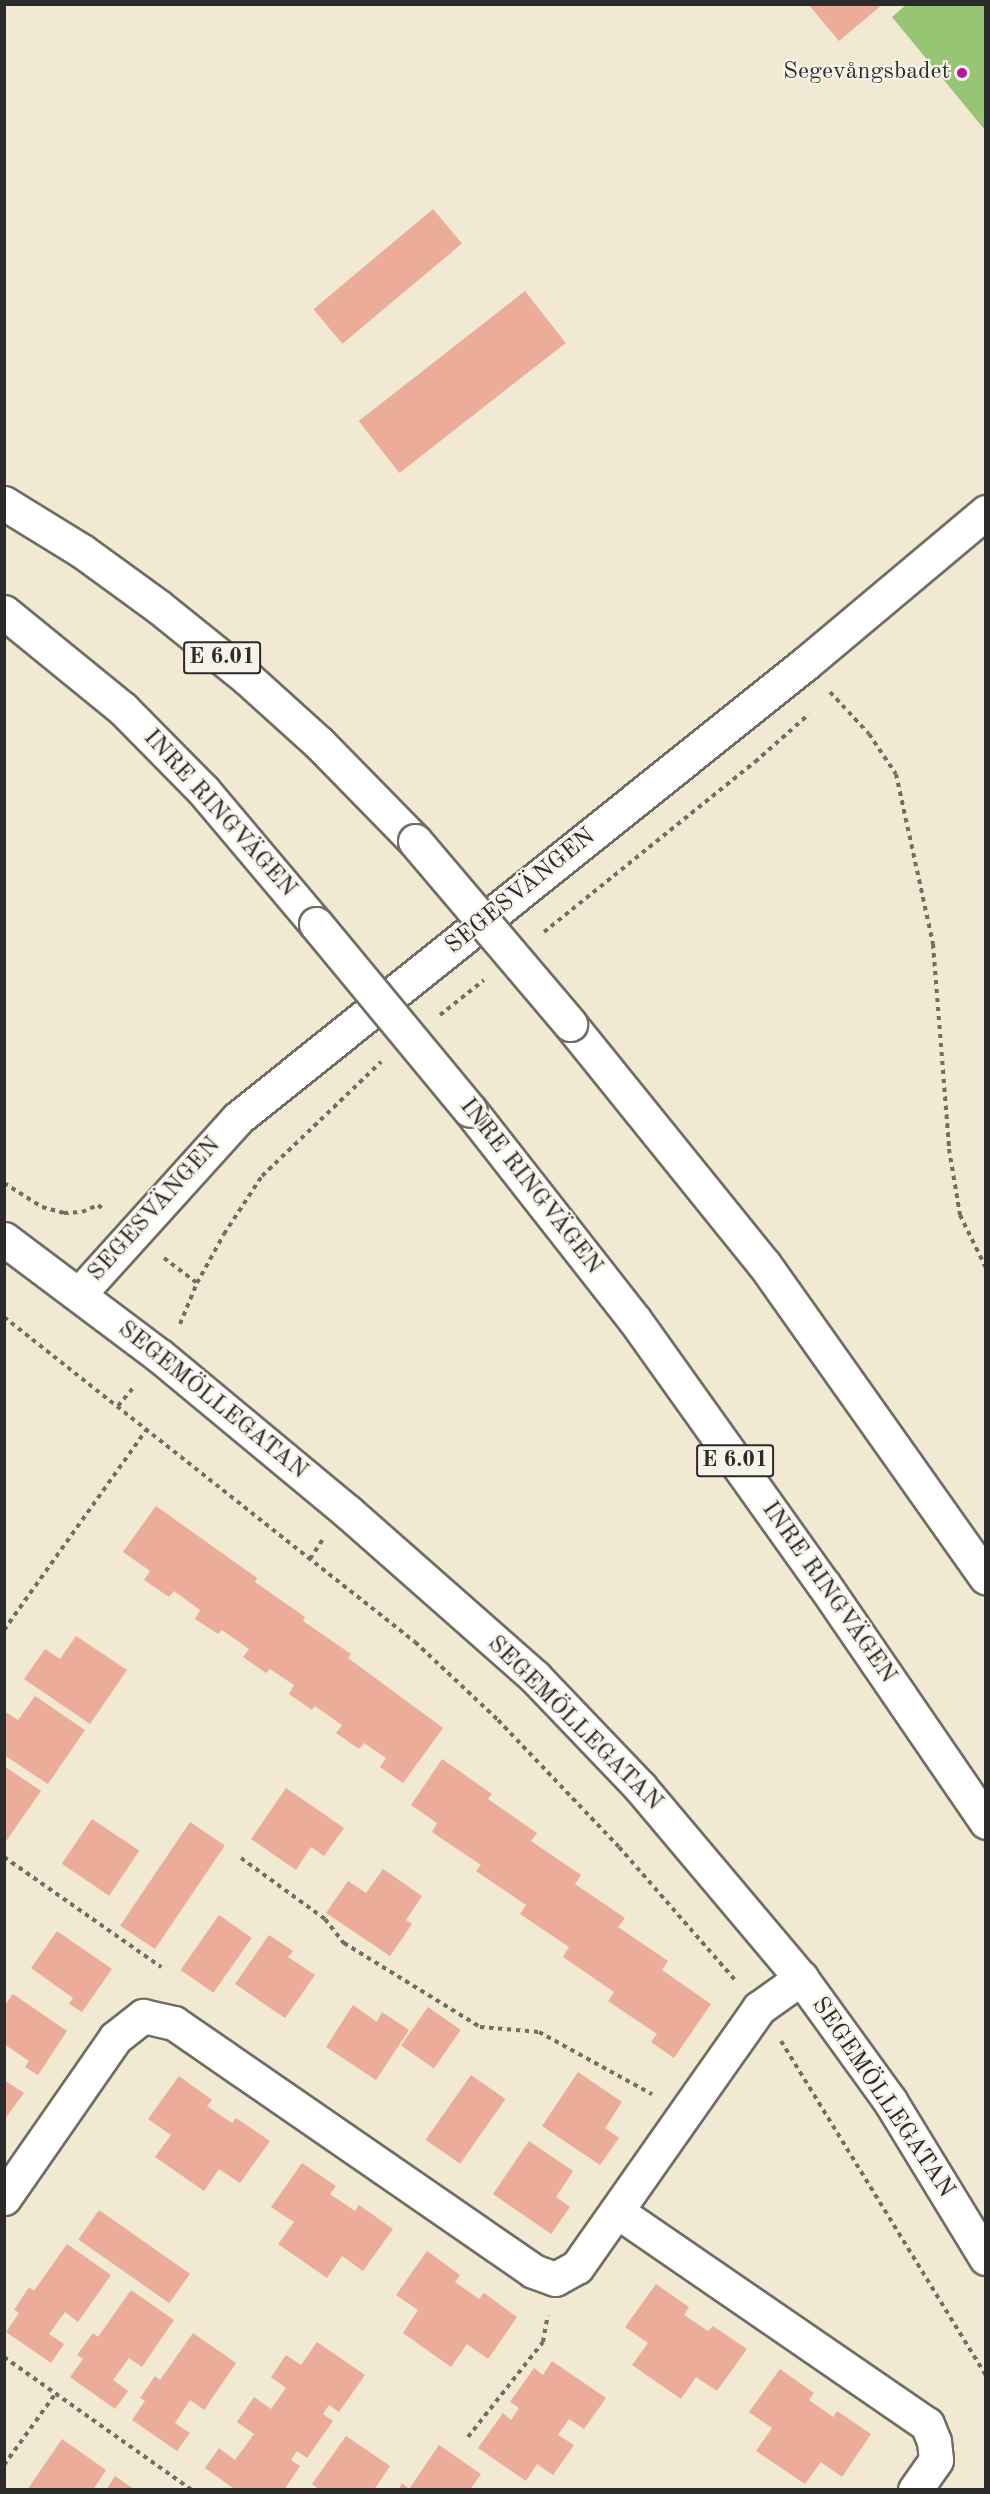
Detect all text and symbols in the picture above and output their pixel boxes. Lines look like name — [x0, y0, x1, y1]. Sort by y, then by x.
place label: Segevångsbadet — [783, 59, 950, 87]
marker: Segevångsbadet — [955, 66, 969, 80]
road number: E 6.01 — [183, 639, 261, 677]
street label: INRE RINGVÄGEN — [136, 724, 302, 904]
street label: SEGESVÄNGEN — [440, 823, 602, 961]
street label: INRE RINGVÄGEN — [452, 1093, 608, 1281]
street label: SEGESVÄNGEN — [83, 1132, 227, 1288]
street label: SEGEMÖLLEGATAN — [111, 1316, 313, 1486]
road number: E 6.01 — [696, 1442, 774, 1480]
street label: INRE RINGVÄGEN — [754, 1497, 902, 1689]
street label: SEGEMÖLLEGATAN — [480, 1630, 668, 1818]
street label: SEGEMÖLLEGATAN — [804, 1992, 960, 2204]

